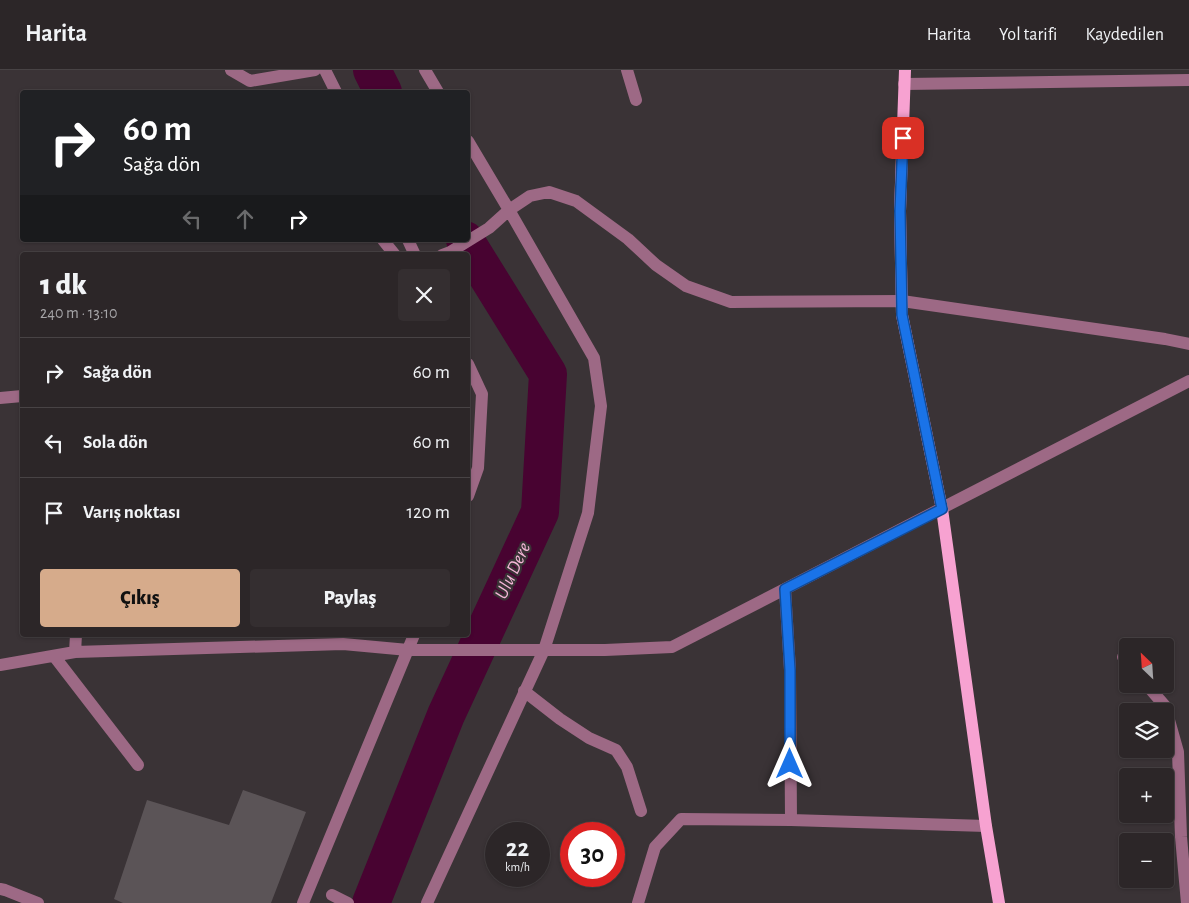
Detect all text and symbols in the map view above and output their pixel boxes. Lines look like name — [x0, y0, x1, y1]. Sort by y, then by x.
text: Harita — [25, 22, 87, 46]
text: Harita — [927, 26, 971, 44]
text: Yol tarifi — [999, 26, 1057, 44]
text: Kaydedilen — [1085, 26, 1164, 44]
icon: right — [40, 110, 105, 175]
text: 60 m — [123, 112, 192, 147]
pin — [882, 117, 924, 159]
icon: arrive — [889, 124, 917, 152]
text: Sağa dön — [123, 153, 201, 175]
icon: left — [178, 205, 206, 233]
icon: ahead — [231, 205, 259, 233]
icon: right — [284, 205, 312, 233]
button: close — [398, 269, 450, 321]
text: 1 dk — [40, 270, 87, 300]
text: 240 m · 13:10 — [40, 305, 118, 321]
icon: right — [40, 359, 68, 387]
text: Sağa dön — [83, 363, 152, 382]
text: 60 m — [413, 363, 450, 382]
icon: left — [40, 429, 68, 457]
text: Sola dön — [83, 433, 148, 452]
text: 60 m — [413, 433, 450, 452]
icon: arrive — [40, 499, 68, 527]
text: Varış noktası — [83, 503, 181, 522]
text: 120 m — [406, 503, 450, 522]
water label: Ulu Dere — [492, 540, 534, 602]
button: Çıkış — [40, 569, 240, 627]
button: Paylaş — [250, 569, 450, 627]
north arrow — [1119, 638, 1174, 692]
map controls — [1119, 638, 1174, 888]
button: layers — [1119, 703, 1174, 758]
position arrow — [763, 737, 815, 789]
button: + — [1119, 768, 1174, 823]
speed limit sign: 30 — [560, 822, 625, 887]
button: − — [1119, 833, 1174, 888]
text: 22 — [506, 836, 529, 861]
text: km/h — [505, 861, 530, 873]

